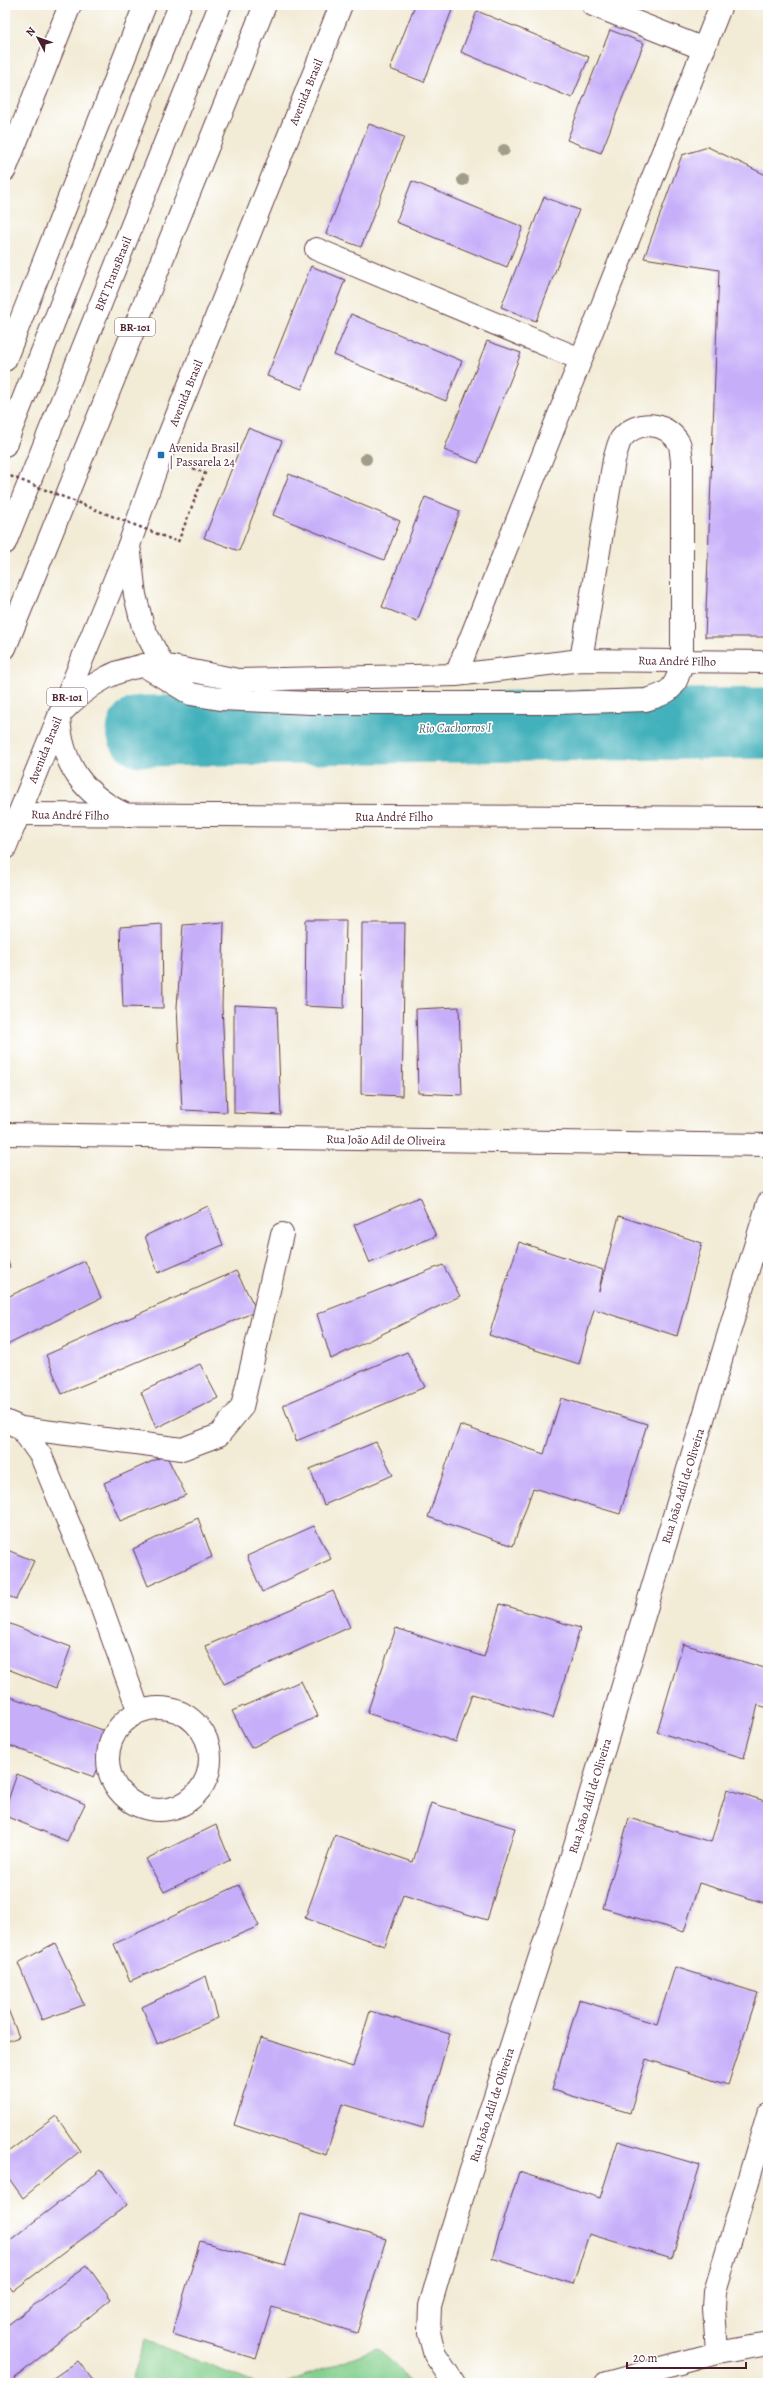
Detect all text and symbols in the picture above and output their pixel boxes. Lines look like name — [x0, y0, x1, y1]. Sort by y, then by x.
north arrow — [18, 18, 58, 58]
text: N — [23, 24, 39, 40]
street label: Avenida Brasil — [285, 57, 327, 128]
street label: BRT TransBrasil — [91, 234, 135, 314]
road number: BR-101 — [115, 318, 155, 336]
street label: Avenida Brasil — [165, 358, 207, 429]
place label: Avenida Brasil | Passarela 24 — [168, 440, 239, 470]
marker: Avenida Brasil | Passarela 24 — [156, 450, 166, 460]
street label: Rua André Filho — [638, 652, 716, 670]
road number: BR-101 — [47, 688, 87, 706]
street label: Avenida Brasil — [24, 715, 66, 786]
water label: Rio Cachorros I — [418, 718, 492, 737]
street label: Rua André Filho — [31, 806, 109, 824]
street label: Rua André Filho — [355, 809, 433, 825]
street label: Rua João Adil de Oliveira — [326, 1131, 446, 1149]
street label: Rua João Adil de Oliveira — [658, 1426, 708, 1546]
street label: Rua João Adil de Oliveira — [565, 1736, 615, 1856]
street label: Rua João Adil de Oliveira — [466, 2045, 518, 2164]
scale bar — [627, 2344, 746, 2370]
text: 20 m — [633, 2350, 657, 2366]

